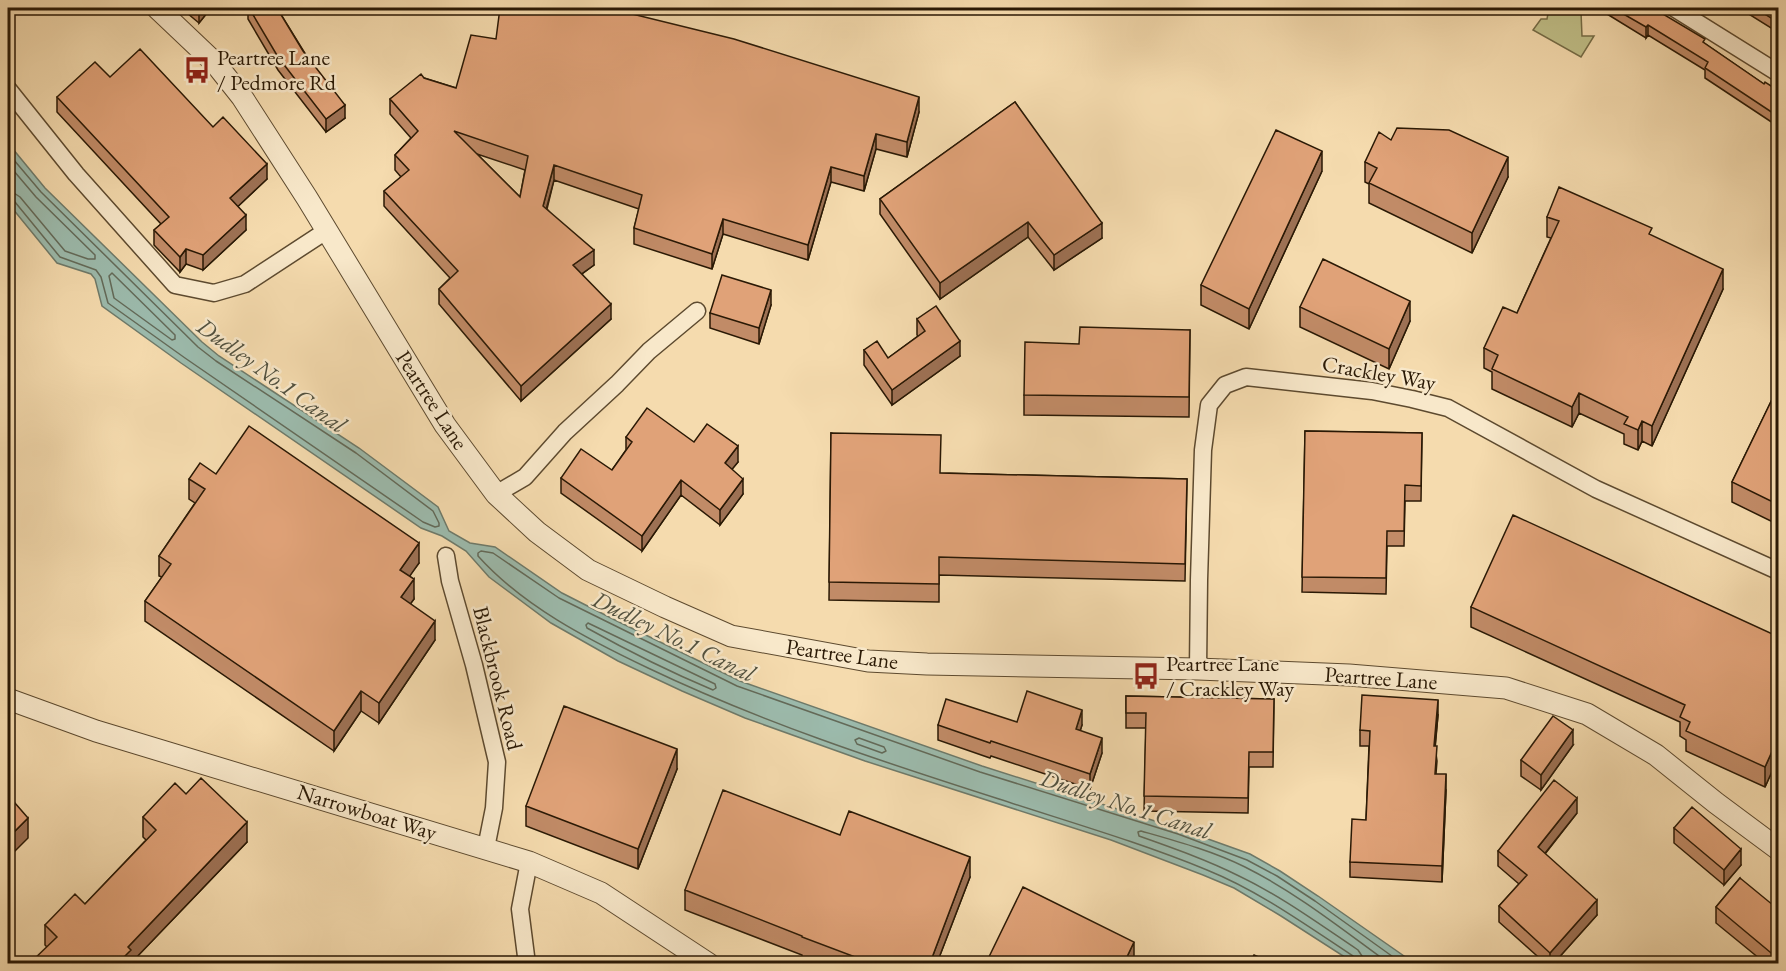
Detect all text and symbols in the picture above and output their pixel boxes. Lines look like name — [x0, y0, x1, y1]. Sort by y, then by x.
place label: Peartree Lane / Pedmore Rd — [217, 43, 337, 97]
bus stop icon: Peartree Lane / Pedmore Rd — [182, 55, 212, 85]
water label: Dudley No.1 Canal — [190, 310, 354, 440]
street label: Peartree Lane — [389, 345, 475, 456]
street label: Crackley Way — [1320, 349, 1439, 397]
water label: Dudley No.1 Canal — [586, 583, 762, 689]
street label: Blackbrook Road — [466, 603, 530, 754]
street label: Peartree Lane — [784, 632, 900, 676]
place label: Peartree Lane / Crackley Way — [1166, 649, 1295, 703]
street label: Peartree Lane — [1324, 660, 1439, 696]
bus stop icon: Peartree Lane / Crackley Way — [1131, 661, 1161, 691]
water label: Dudley No.1 Canal — [1036, 761, 1216, 847]
street label: Narrowboat Way — [294, 777, 441, 847]

